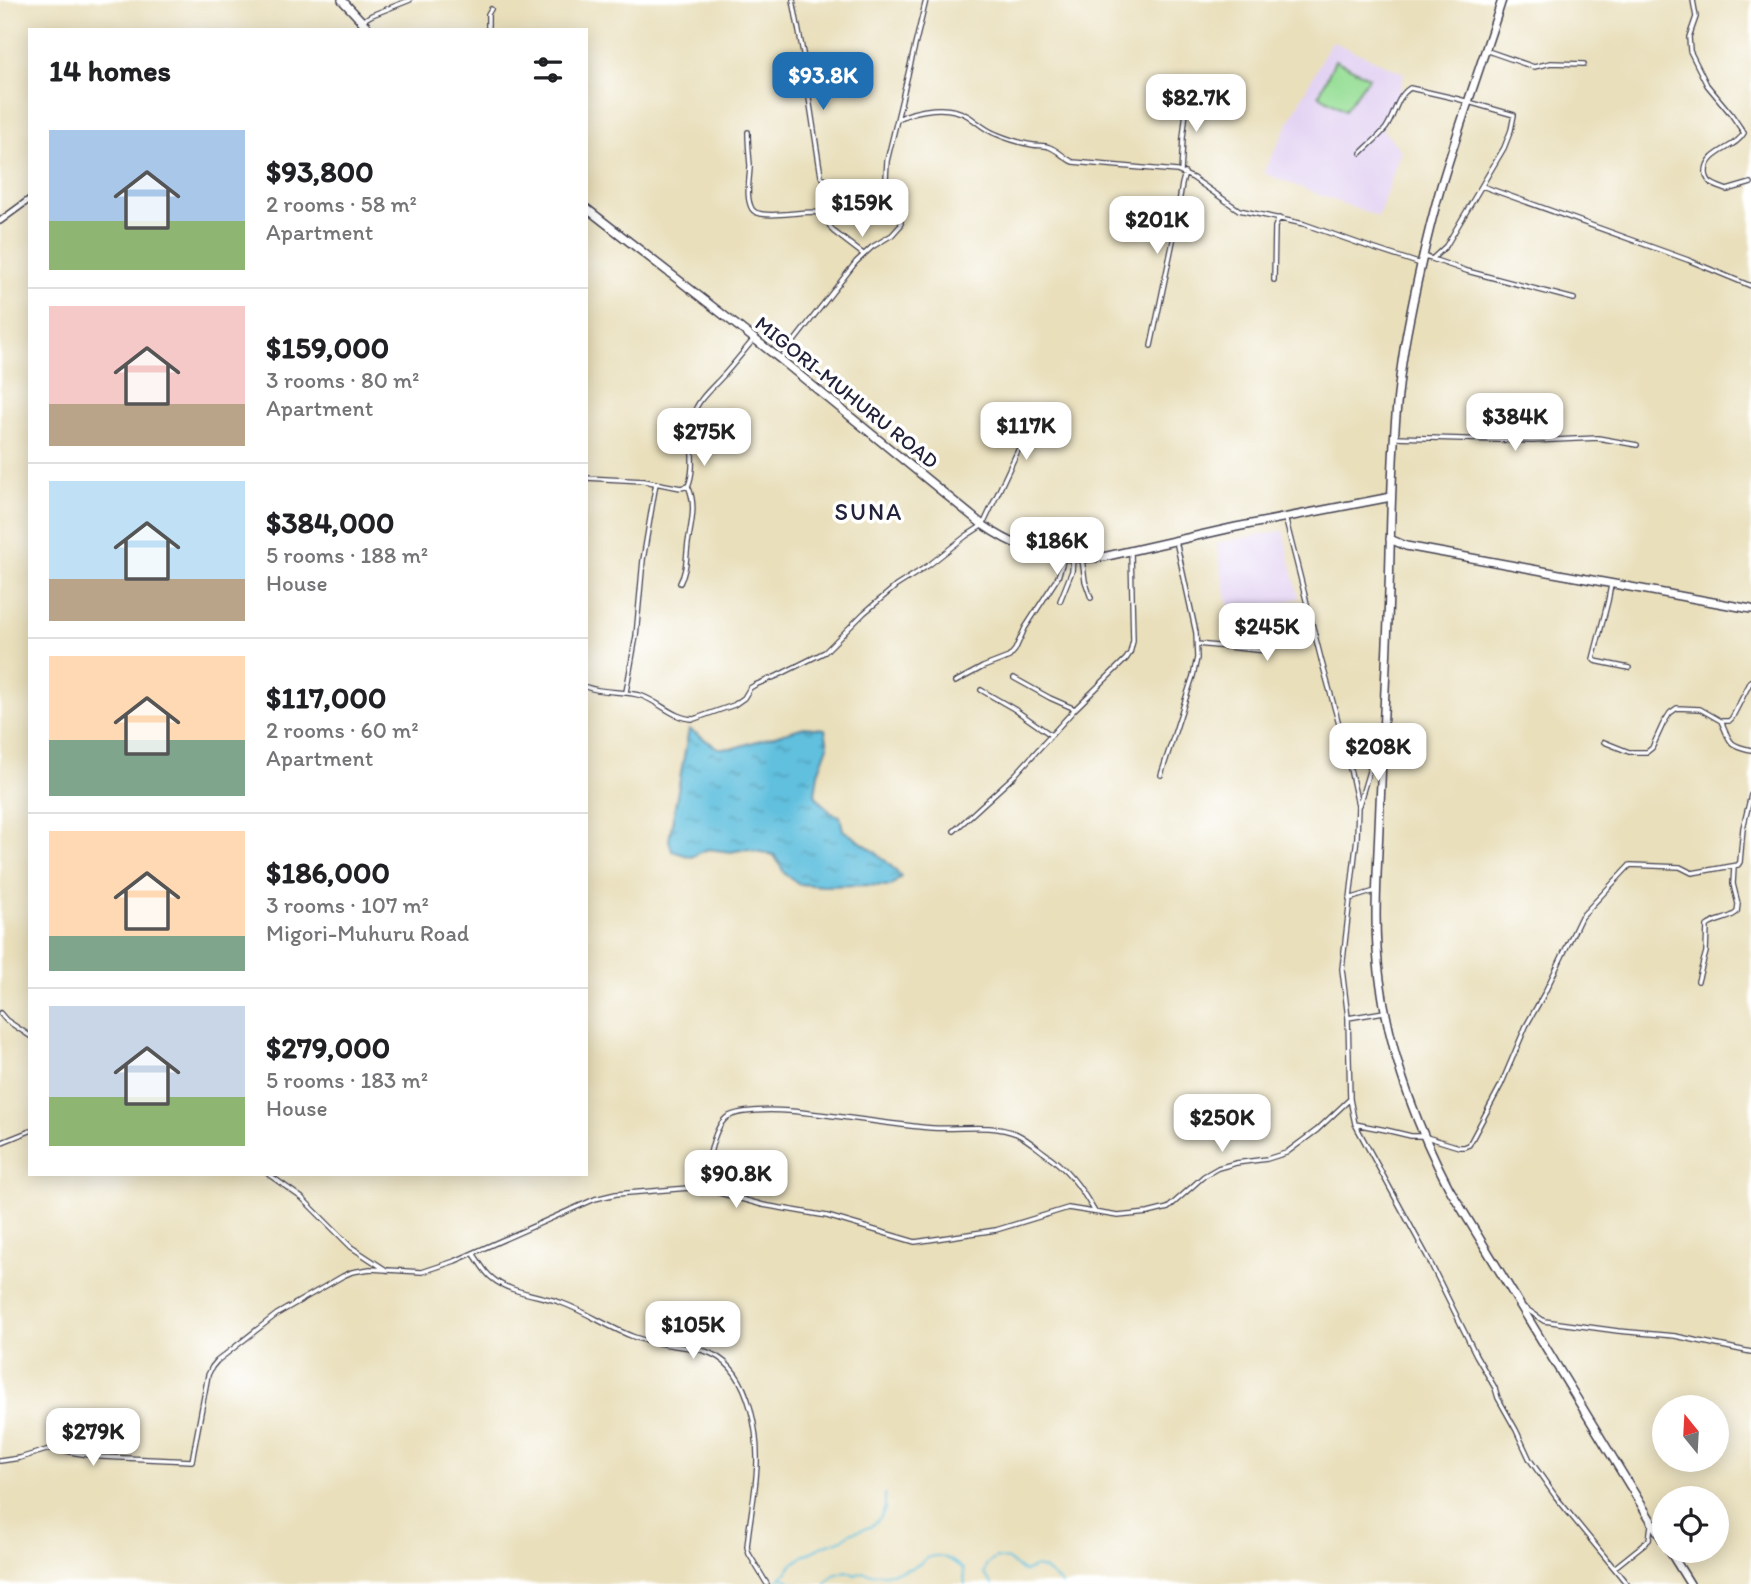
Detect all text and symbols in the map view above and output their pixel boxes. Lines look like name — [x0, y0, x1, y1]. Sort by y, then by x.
icon: filters — [529, 51, 567, 89]
text: 14 homes — [49, 52, 171, 89]
pin: $93.8K — [766, 52, 880, 112]
text: $93.8K — [788, 61, 858, 89]
pin: $82.7K — [1139, 74, 1253, 134]
text: $82.7K — [1162, 83, 1230, 111]
text: $93,800 — [266, 153, 374, 190]
icon: home — [105, 158, 189, 242]
pin: $159K — [813, 180, 911, 239]
text: $159K — [831, 188, 893, 216]
text: 2 rooms · 58 m² — [266, 190, 417, 218]
pin: $201K — [1108, 196, 1206, 256]
text: $201K — [1125, 205, 1189, 233]
text: Apartment — [266, 218, 373, 246]
street label: MIGORI-MUHURU ROAD — [750, 310, 944, 474]
text: $159,000 — [266, 329, 389, 366]
icon: home — [105, 334, 189, 418]
text: 3 rooms · 80 m² — [266, 366, 420, 394]
pin: $384K — [1466, 393, 1564, 453]
text: Apartment — [266, 394, 373, 422]
pin: $117K — [977, 402, 1075, 462]
text: $384K — [1482, 402, 1548, 430]
pin: $275K — [655, 408, 753, 468]
text: $117K — [996, 411, 1056, 439]
text: $275K — [673, 417, 735, 445]
district label: SUNA — [835, 497, 903, 526]
text: $384,000 — [266, 504, 395, 541]
icon: home — [105, 509, 189, 593]
pin: $186K — [1008, 518, 1106, 577]
text: $186K — [1026, 526, 1088, 554]
text: 5 rooms · 188 m² — [266, 541, 428, 569]
text: House — [266, 569, 328, 597]
pin: $245K — [1218, 604, 1316, 663]
text: $245K — [1235, 612, 1299, 640]
text: $117,000 — [266, 679, 386, 716]
icon: home — [105, 684, 189, 768]
text: 2 rooms · 60 m² — [266, 716, 419, 744]
pin: $208K — [1329, 724, 1427, 783]
text: $208K — [1345, 732, 1411, 760]
text: Apartment — [266, 744, 373, 772]
text: $186,000 — [266, 854, 390, 891]
icon: home — [105, 859, 189, 943]
text: 3 rooms · 107 m² — [266, 891, 429, 919]
text: Migori-Muhuru Road — [266, 919, 469, 947]
text: $279,000 — [266, 1029, 390, 1066]
icon: home — [105, 1034, 189, 1118]
text: 5 rooms · 183 m² — [266, 1066, 428, 1094]
text: House — [266, 1094, 328, 1122]
pin: $250K — [1173, 1094, 1271, 1154]
text: $250K — [1190, 1103, 1254, 1131]
pin: $90.8K — [679, 1150, 793, 1210]
text: $90.8K — [701, 1159, 771, 1187]
pin: $105K — [644, 1302, 742, 1361]
text: $105K — [661, 1310, 725, 1338]
north arrow — [1652, 1395, 1729, 1472]
map controls — [1652, 1395, 1729, 1563]
pin: $279K — [44, 1408, 142, 1468]
text: $279K — [62, 1417, 124, 1445]
button: locate — [1652, 1486, 1729, 1563]

